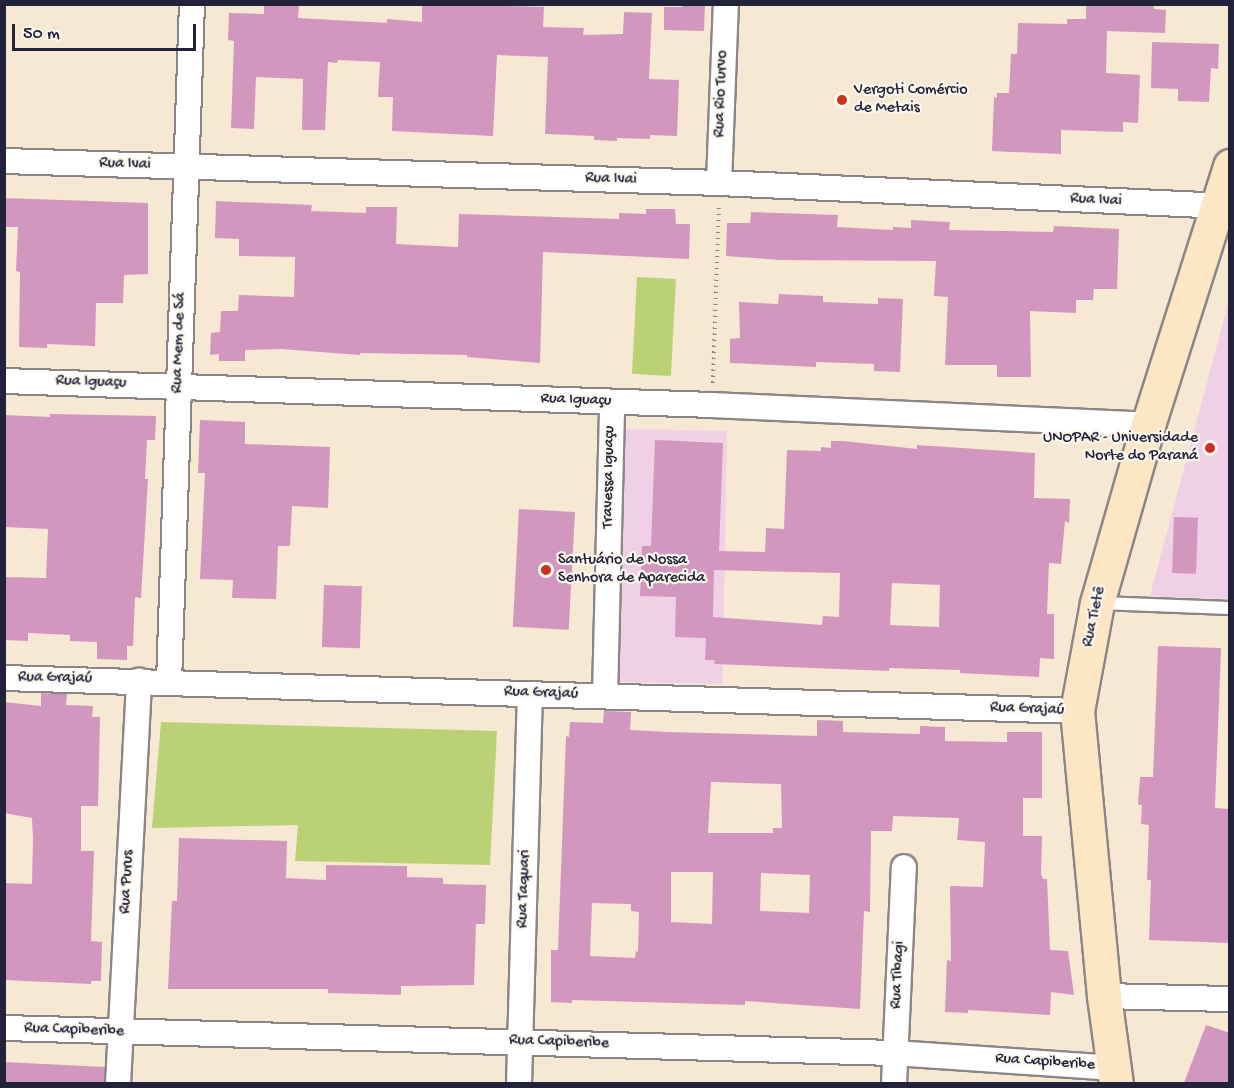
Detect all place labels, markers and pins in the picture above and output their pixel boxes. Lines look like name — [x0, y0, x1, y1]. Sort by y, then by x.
place label: Vergoti Comércio de Metais — [854, 81, 967, 119]
marker: Vergoti Comércio de Metais — [835, 93, 849, 107]
place label: UNOPAR - Universidade Norte do Paraná — [1043, 429, 1198, 467]
marker: UNOPAR - Universidade Norte do Paraná — [1203, 441, 1217, 455]
place label: Santuário de Nossa Senhora de Aparecida — [558, 551, 705, 589]
marker: Santuário de Nossa Senhora de Aparecida — [539, 563, 553, 577]

